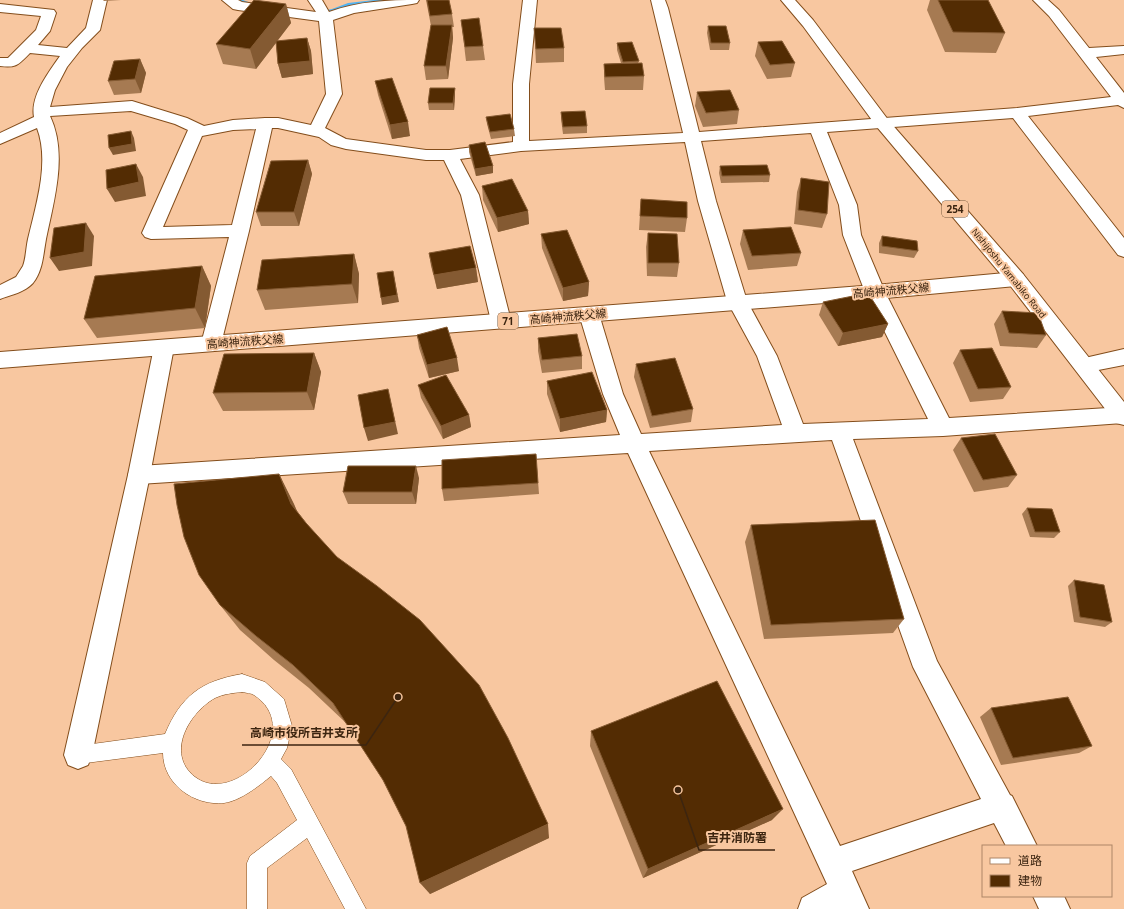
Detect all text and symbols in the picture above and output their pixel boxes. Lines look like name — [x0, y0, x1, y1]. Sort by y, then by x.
road number: 254 — [942, 201, 968, 217]
street label: Nishijoshu Yamabiko Road — [969, 225, 1049, 321]
street label: 高崎神流秩父線 — [852, 279, 930, 301]
street label: 高崎神流秩父線 — [529, 305, 607, 327]
road number: 71 — [498, 313, 518, 329]
street label: 高崎神流秩父線 — [206, 331, 284, 351]
callout: 高崎市役所吉井支所 — [242, 721, 366, 745]
text: 高崎市役所吉井支所 — [250, 724, 358, 741]
callout: 吉井消防署 — [699, 826, 775, 850]
text: 吉井消防署 — [707, 829, 767, 846]
legend — [982, 845, 1112, 897]
text: 道路 — [1018, 852, 1042, 869]
text: 建物 — [1018, 872, 1042, 889]

